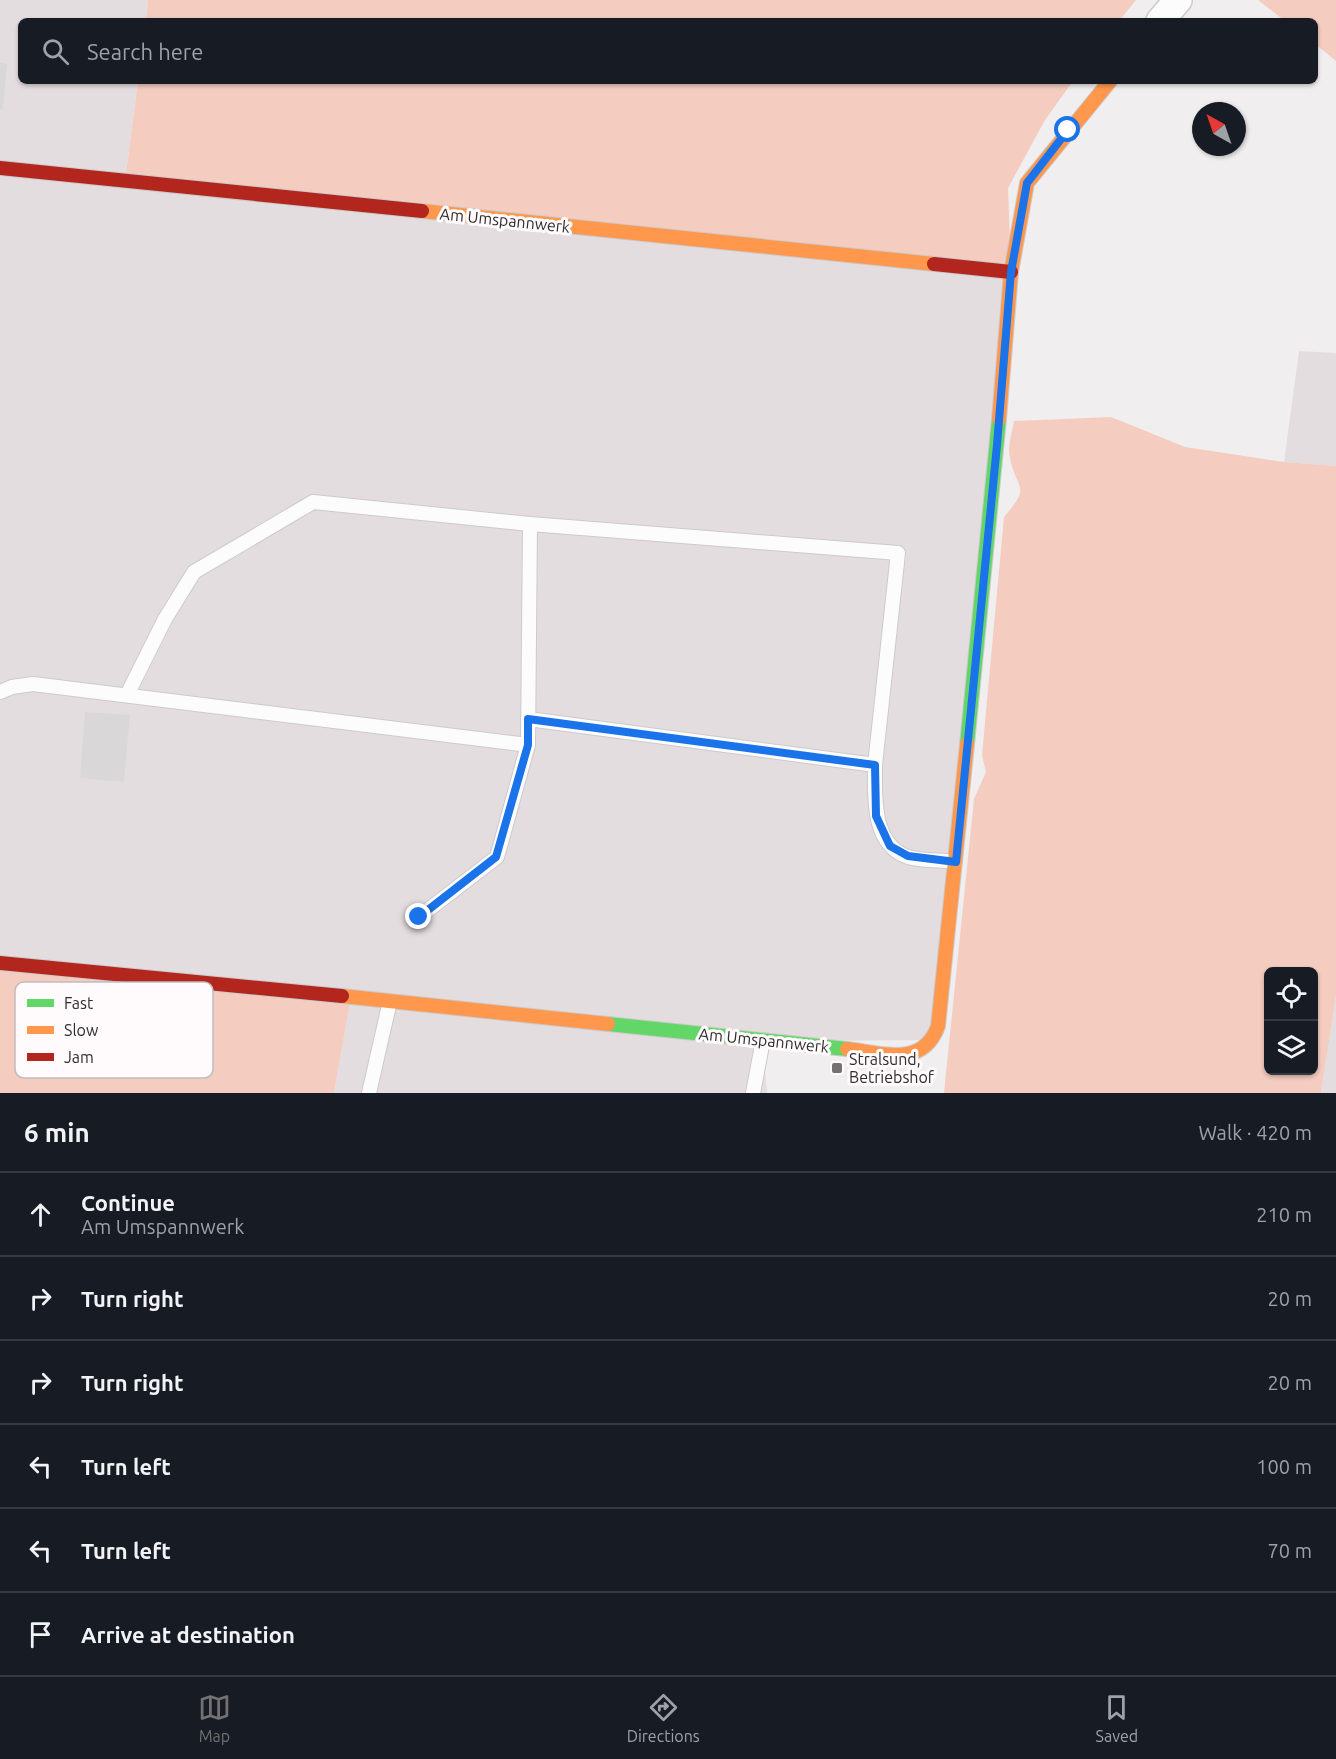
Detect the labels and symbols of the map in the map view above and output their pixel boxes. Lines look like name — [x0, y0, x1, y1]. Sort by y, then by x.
north arrow — [1192, 102, 1246, 156]
route start — [1054, 116, 1080, 142]
street label: Am Umspannwerk — [439, 204, 571, 236]
route end — [405, 903, 431, 929]
legend — [15, 982, 213, 1078]
text: Fast — [64, 994, 94, 1012]
text: Slow — [64, 1021, 99, 1039]
street label: Am Umspannwerk — [698, 1024, 830, 1056]
text: Jam — [64, 1048, 94, 1066]
place label: Stralsund, Betriebshof — [849, 1050, 935, 1086]
marker: Stralsund, Betriebshof — [830, 1061, 844, 1075]

